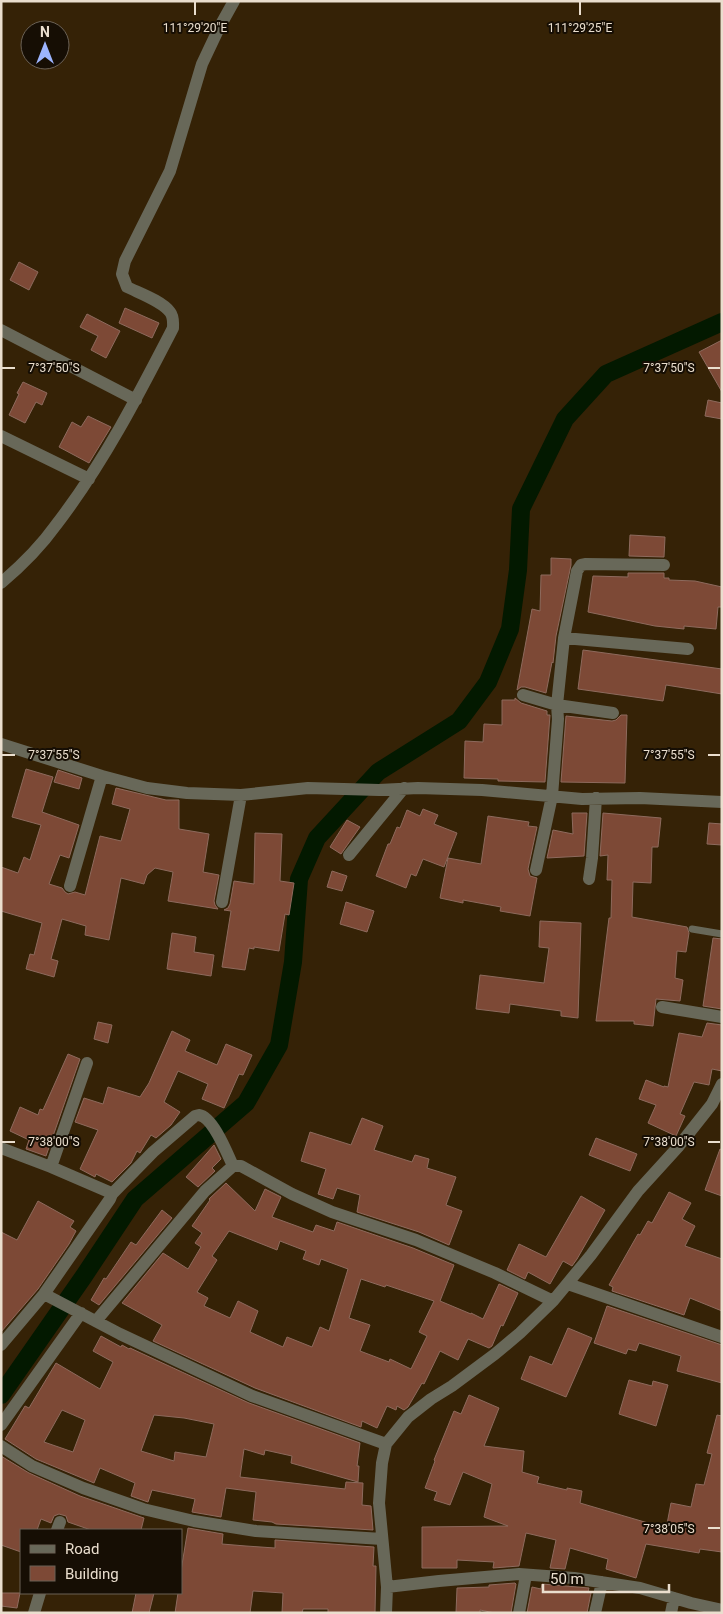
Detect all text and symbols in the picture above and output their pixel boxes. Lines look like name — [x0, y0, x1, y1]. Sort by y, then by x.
north arrow — [20, 20, 70, 70]
text: 111°29'20"E — [163, 21, 227, 35]
text: 111°29'25"E — [548, 21, 612, 35]
text: N — [40, 24, 50, 40]
text: 7°37'50"S — [28, 361, 80, 375]
text: 7°37'50"S — [643, 361, 695, 375]
text: 7°37'55"S — [28, 748, 80, 762]
text: 7°37'55"S — [643, 748, 695, 762]
text: 7°38'00"S — [28, 1135, 80, 1149]
text: 7°38'00"S — [643, 1135, 695, 1149]
text: 7°38'05"S — [643, 1522, 695, 1536]
legend — [20, 1529, 182, 1594]
text: Road — [65, 1540, 99, 1558]
scale bar — [543, 1562, 669, 1594]
text: Building — [65, 1565, 119, 1583]
text: 50 m — [550, 1570, 584, 1588]

